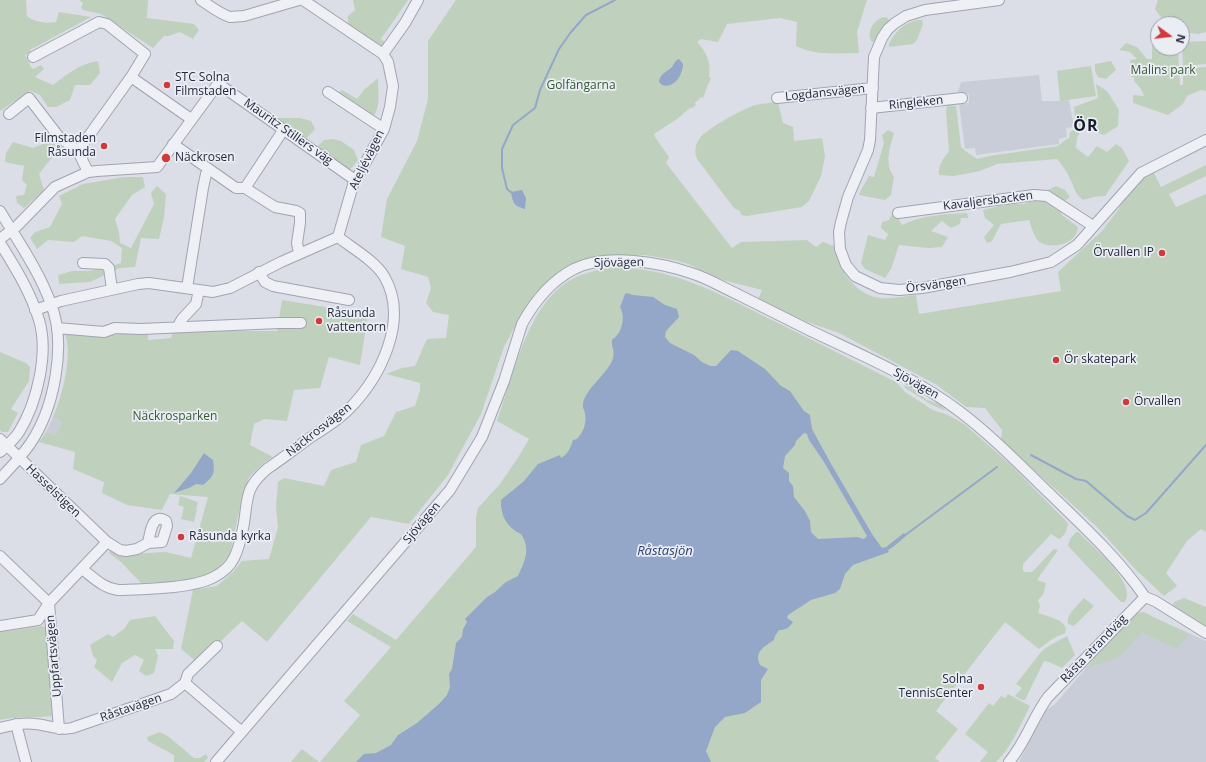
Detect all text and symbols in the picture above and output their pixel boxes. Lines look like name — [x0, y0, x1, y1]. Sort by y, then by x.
north arrow — [1150, 16, 1190, 56]
text: N — [1173, 33, 1190, 45]
park label: Malins park — [1131, 64, 1195, 78]
place label: STC Solna Filmstaden — [175, 71, 236, 99]
park label: Golfängarna — [546, 79, 616, 93]
marker: STC Solna Filmstaden — [162, 80, 172, 90]
street label: Logdansvägen — [784, 82, 866, 104]
street label: Ringleken — [888, 93, 944, 113]
street label: Mauritz Stillers väg — [241, 96, 335, 168]
district label: ÖR — [1073, 116, 1099, 136]
street label: Ateljévägen — [346, 128, 388, 192]
place label: Filmstaden Råsunda — [35, 132, 96, 160]
marker: Filmstaden Råsunda — [99, 141, 109, 151]
place label: Näckrosen — [175, 151, 235, 165]
marker: Näckrosen — [160, 152, 172, 164]
street label: Kavaljersbacken — [942, 188, 1034, 214]
place label: Örvallen IP — [1093, 246, 1154, 260]
marker: Örvallen IP — [1157, 248, 1167, 258]
street label: Sjövägen — [594, 255, 644, 271]
street label: Örsvängen — [905, 274, 967, 296]
place label: Råsunda vattentorn — [327, 307, 386, 335]
marker: Råsunda vattentorn — [314, 316, 324, 326]
place label: Ör skatepark — [1064, 353, 1136, 367]
marker: Ör skatepark — [1051, 355, 1061, 365]
street label: Sjövägen — [891, 366, 941, 402]
place label: Örvallen — [1134, 395, 1181, 409]
marker: Örvallen — [1121, 397, 1131, 407]
street label: Näckrosvägen — [283, 400, 355, 460]
park label: Näckrosparken — [133, 410, 217, 424]
street label: Hasselstigen — [23, 461, 83, 521]
street label: Sjövägen — [400, 499, 444, 547]
place label: Råsunda kyrka — [189, 530, 271, 544]
marker: Råsunda kyrka — [176, 532, 186, 542]
water label: Råstasjön — [637, 543, 693, 559]
street label: Råsta strandväg — [1058, 612, 1130, 686]
street label: Uppfartsvägen — [43, 614, 65, 698]
place label: Solna TennisCenter — [899, 673, 973, 701]
marker: Solna TennisCenter — [976, 682, 986, 692]
street label: Råstavägen — [98, 691, 164, 725]

